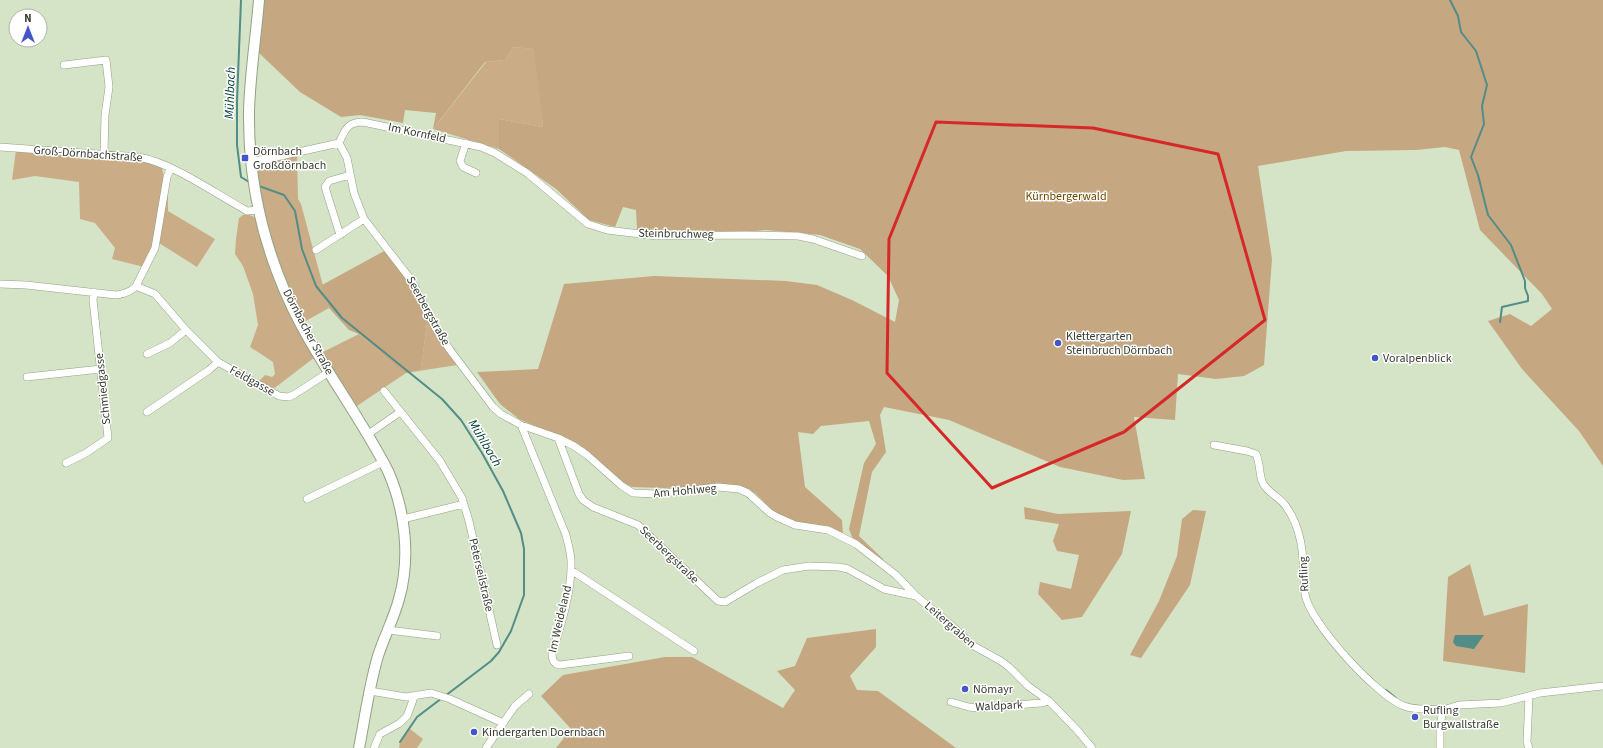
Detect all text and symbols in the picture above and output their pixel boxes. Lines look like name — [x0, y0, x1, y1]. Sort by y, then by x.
north arrow — [8, 8, 48, 48]
text: N — [24, 11, 32, 26]
water label: Mühlbach — [220, 66, 240, 119]
street label: Im Kornfeld — [387, 119, 447, 147]
street label: Groß-Dörnbachstraße — [33, 142, 143, 166]
place label: Dörnbach Großdörnbach — [253, 143, 326, 174]
marker: Dörnbach Großdörnbach — [240, 153, 250, 163]
park label: Kürnbergerwald — [1025, 188, 1107, 205]
street label: Steinbruchweg — [638, 225, 714, 243]
street label: Seerbergstraße — [402, 273, 454, 349]
street label: Dörnbacher Straße — [278, 286, 338, 378]
place label: Klettergarten Steinbruch Dörnbach — [1066, 328, 1172, 359]
marker: Klettergarten Steinbruch Dörnbach — [1053, 338, 1063, 348]
place label: Voralpenblick — [1383, 350, 1452, 367]
street label: Schmiedgasse — [91, 352, 115, 426]
marker: Voralpenblick — [1370, 353, 1380, 363]
street label: Feldgasse — [226, 362, 278, 400]
water label: Mühlbach — [464, 416, 506, 470]
street label: Am Hohlweg — [653, 480, 717, 502]
street label: Seerbergstraße — [635, 522, 703, 588]
street label: Peterseilstraße — [464, 537, 498, 613]
street label: Rufling — [1295, 556, 1313, 592]
street label: Im Weideland — [544, 584, 576, 654]
street label: Leitergraben — [920, 598, 980, 652]
place label: Nömayr — [973, 681, 1014, 698]
marker: Nömayr — [960, 684, 970, 694]
street label: Waldpark — [975, 696, 1023, 716]
place label: Rufling Burgwallstraße — [1423, 702, 1499, 733]
marker: Rufling Burgwallstraße — [1410, 712, 1420, 722]
place label: Kindergarten Doernbach — [482, 724, 605, 741]
marker: Kindergarten Doernbach — [469, 727, 479, 737]

